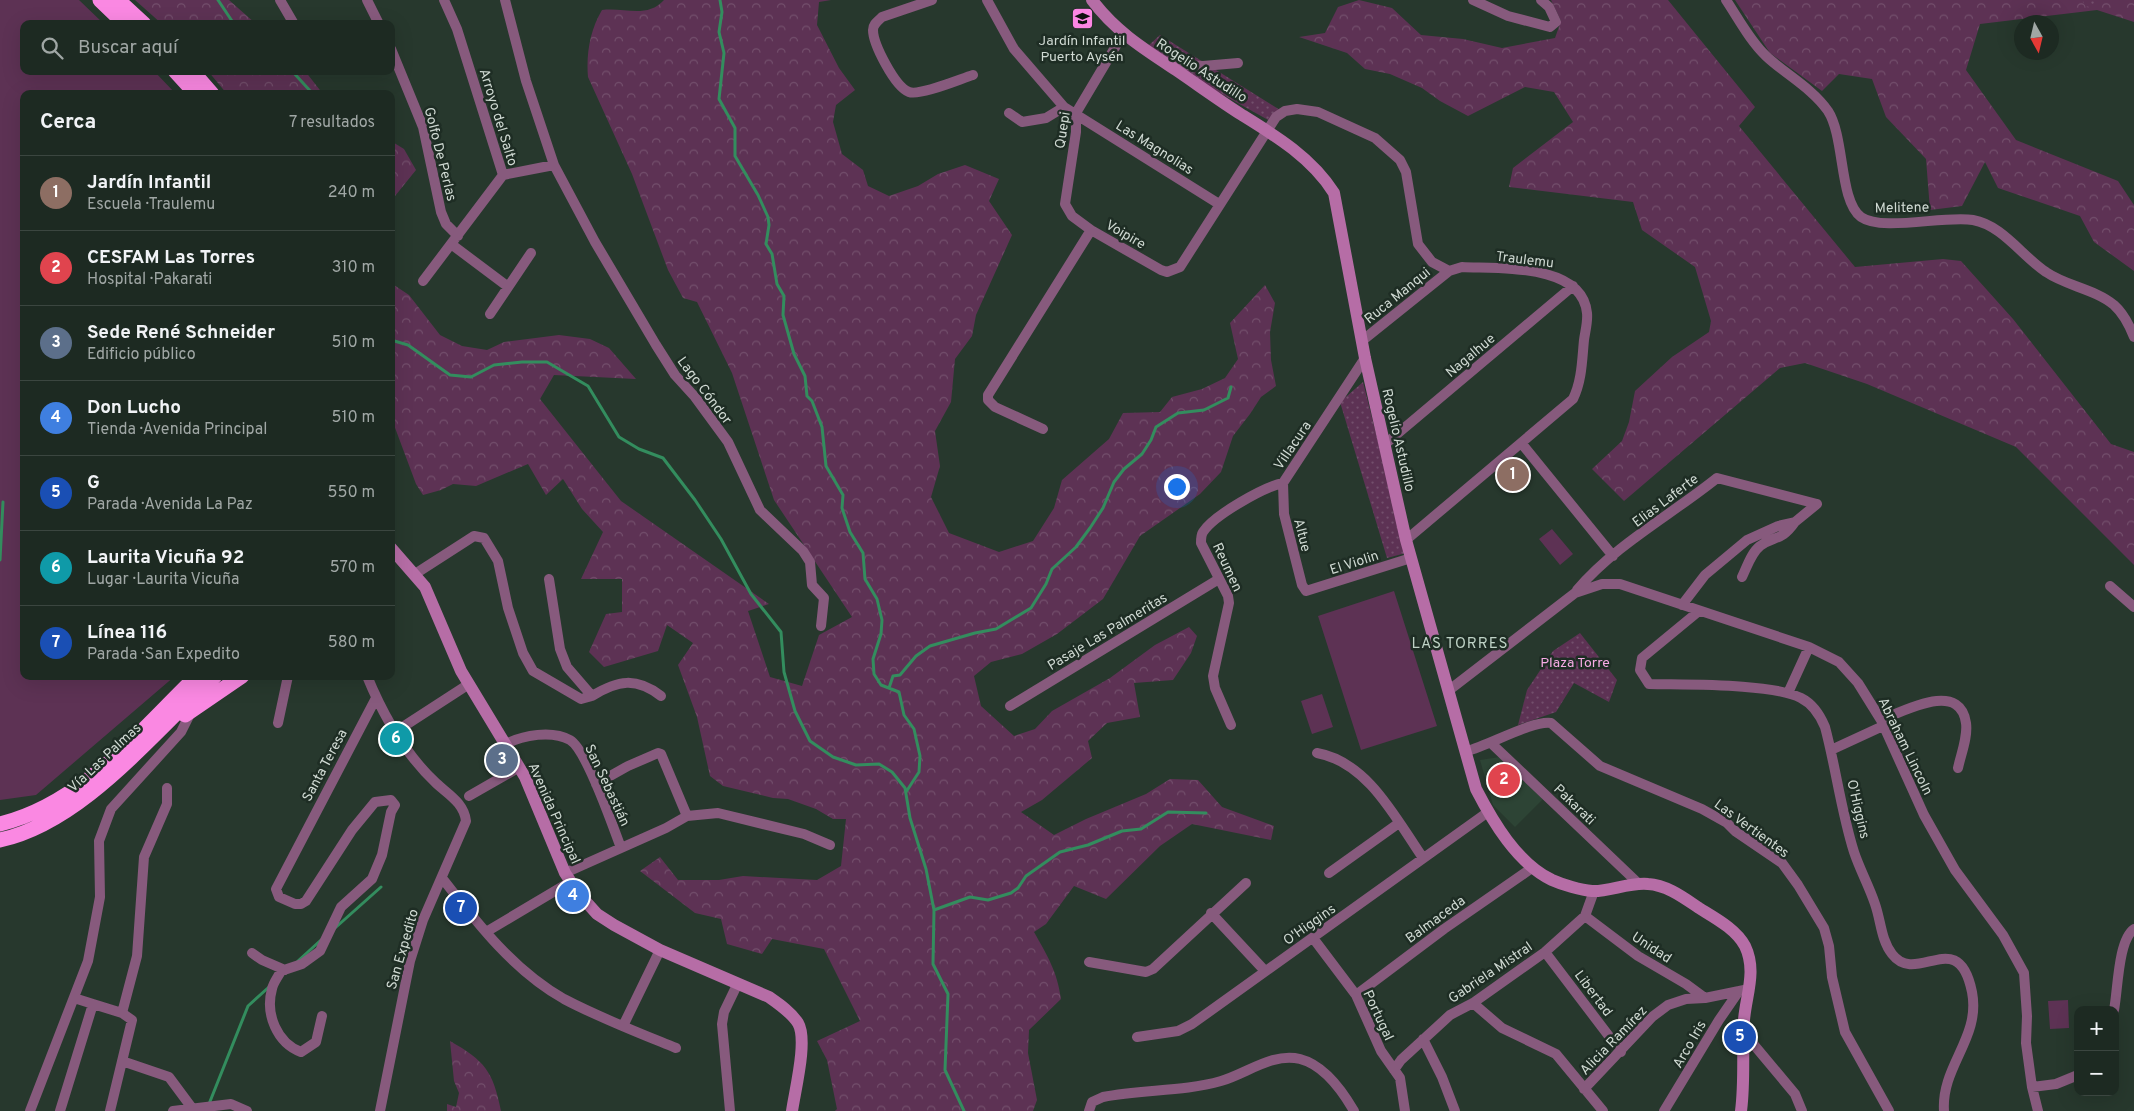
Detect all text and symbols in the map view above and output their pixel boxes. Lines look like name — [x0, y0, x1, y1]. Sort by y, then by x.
school or university icon: Jardín Infantil Puerto Aysén — [1070, 6, 1094, 30]
north arrow — [2014, 15, 2059, 60]
search box — [20, 20, 395, 75]
place label: Jardín Infantil Puerto Aysén — [1039, 33, 1125, 66]
icon: search — [38, 34, 66, 62]
street label: Rogelio Astudillo — [1152, 35, 1250, 107]
text: Buscar aquí — [78, 36, 178, 60]
street label: Arroyo del Salto — [475, 67, 520, 168]
street label: Golfo De Perlas — [420, 106, 459, 203]
text: Cerca — [40, 109, 96, 136]
street label: Quepi — [1052, 111, 1075, 150]
text: 7 resultados — [289, 113, 375, 133]
street label: Las Magnolias — [1112, 118, 1196, 179]
text: Jardín Infantil — [87, 171, 211, 195]
text: 1 — [53, 183, 59, 203]
text: 240 m — [328, 183, 375, 203]
text: Escuela · Traulemu — [87, 195, 215, 215]
street label: Melitene — [1875, 200, 1929, 217]
street label: Voipire — [1102, 217, 1148, 253]
text: CESFAM Las Torres — [87, 246, 255, 270]
street label: Traulemu — [1495, 248, 1555, 272]
text: 2 — [51, 258, 61, 278]
text: 310 m — [332, 258, 375, 278]
street label: Ruca Manqui — [1361, 264, 1434, 328]
text: Hospital · Pakarati — [87, 270, 212, 290]
text: Sede René Schneider — [87, 321, 275, 345]
street label: Nagalhue — [1443, 331, 1499, 382]
text: 3 — [51, 333, 61, 353]
text: 510 m — [332, 333, 375, 353]
text: Edificio público — [87, 345, 196, 365]
street label: Lago Cóndor — [673, 354, 735, 429]
street label: Rogelio Astudillo — [1377, 387, 1418, 494]
text: Don Lucho — [87, 396, 181, 420]
text: 4 — [51, 408, 61, 428]
text: 510 m — [332, 408, 375, 428]
street label: Villacura — [1271, 418, 1316, 473]
text: Tienda · Avenida Principal — [87, 420, 267, 440]
pin: 1 — [1497, 456, 1529, 494]
text: G — [87, 471, 100, 495]
street label: Elias Laferte — [1630, 471, 1702, 532]
your location — [1164, 474, 1190, 500]
text: 5 — [51, 483, 61, 503]
text: 550 m — [328, 483, 375, 503]
text: Parada · Avenida La Paz — [87, 495, 253, 515]
street label: Altue — [1289, 517, 1314, 554]
street label: Reumen — [1208, 540, 1245, 595]
text: Laurita Vicuña 92 — [87, 546, 244, 570]
street label: El Violin — [1328, 548, 1381, 579]
text: 6 — [51, 558, 61, 578]
text: 570 m — [330, 558, 375, 578]
text: Lugar · Laurita Vicuña — [87, 570, 239, 590]
street label: Pasaje Las Palmeritas — [1045, 590, 1171, 675]
text: Línea 116 — [87, 621, 167, 645]
text: 7 — [52, 633, 60, 653]
text: 580 m — [328, 633, 375, 653]
district label: LAS TORRES — [1411, 635, 1509, 654]
text: Parada · San Expedito — [87, 645, 240, 665]
park label: Plaza Torre — [1540, 655, 1610, 672]
street label: Abraham Lincoln — [1874, 695, 1936, 798]
street label: Vía Las Palmas — [65, 720, 145, 796]
pin: 6 — [380, 720, 412, 758]
street label: Santa Teresa — [299, 727, 352, 805]
pin: 3 — [486, 741, 518, 779]
street label: San Sebastián — [580, 742, 633, 829]
street label: Avenida Principal — [524, 760, 584, 867]
pin: 2 — [1488, 761, 1520, 799]
street label: O'Higgins — [1842, 778, 1873, 841]
street label: Pakarati — [1550, 781, 1598, 829]
street label: Las Vertientes — [1710, 796, 1792, 862]
pin: 4 — [557, 877, 589, 915]
pin: 7 — [445, 889, 477, 927]
street label: Balmaceda — [1403, 893, 1469, 948]
street label: O'Higgins — [1280, 901, 1339, 949]
street label: San Expedito — [384, 907, 423, 992]
street label: Unidad — [1628, 929, 1674, 967]
street label: Gabriela Mistral — [1446, 939, 1536, 1008]
street label: Libertad — [1570, 967, 1616, 1020]
street label: Portugal — [1359, 988, 1397, 1044]
street label: Alicia Ramírez — [1577, 1003, 1651, 1079]
map controls — [2074, 1006, 2119, 1096]
button: + — [2074, 1006, 2119, 1051]
street label: Arco Iris — [1670, 1018, 1711, 1072]
pin: 5 — [1724, 1018, 1756, 1056]
button: − — [2074, 1051, 2119, 1096]

